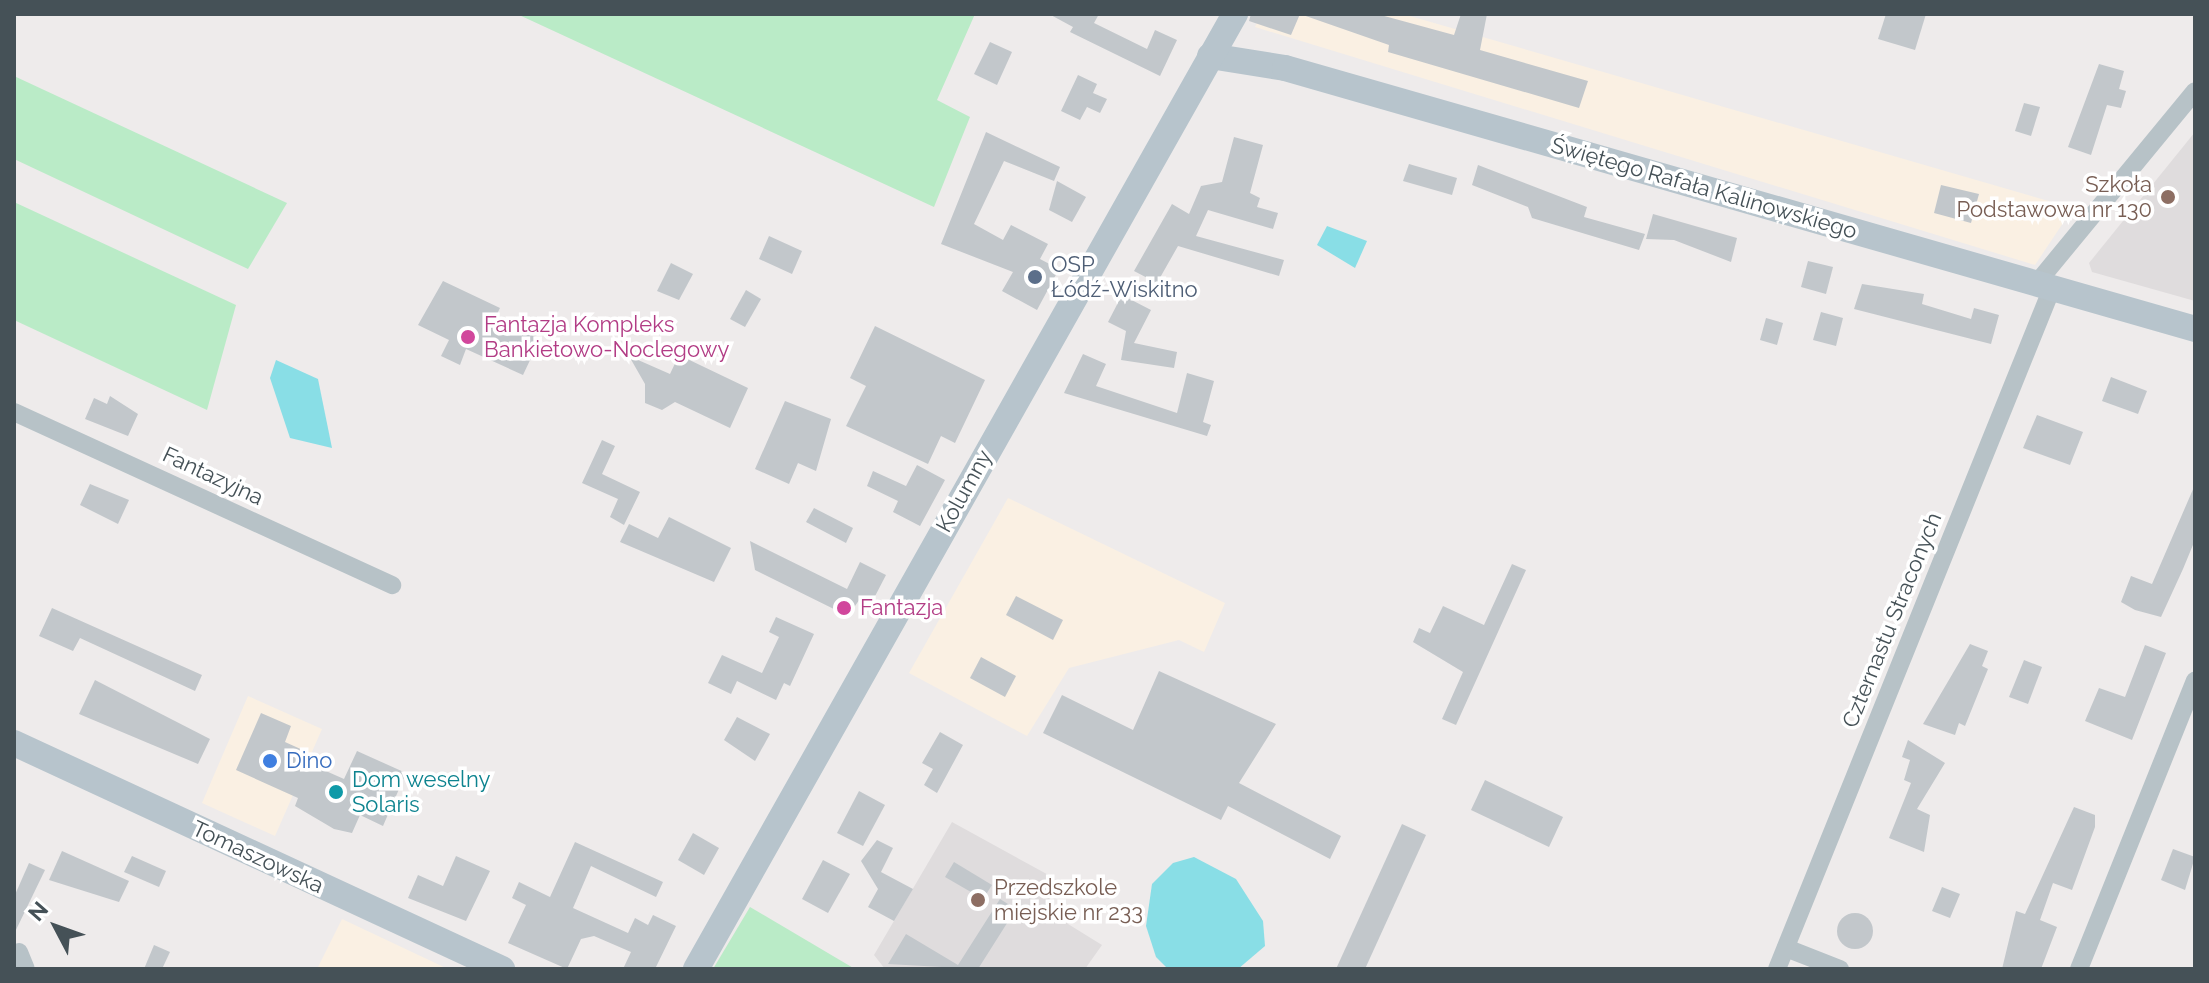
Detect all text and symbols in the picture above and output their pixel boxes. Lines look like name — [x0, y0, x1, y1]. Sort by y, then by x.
street label: Świętego Rafała Kalinowskiego — [1548, 132, 1860, 244]
place label: Szkoła Podstawowa nr 130 — [1956, 171, 2152, 222]
marker: Szkoła Podstawowa nr 130 — [2159, 188, 2177, 206]
place label: OSP Łódź-Wiskitno — [1051, 251, 1198, 302]
marker: OSP Łódź-Wiskitno — [1026, 268, 1044, 286]
place label: Fantazja Kompleks Bankietowo-Noclegowy — [484, 311, 729, 362]
marker: Fantazja Kompleks Bankietowo-Noclegowy — [459, 328, 477, 346]
street label: Fantazyjna — [158, 441, 268, 511]
street label: Kolumny — [931, 445, 997, 537]
street label: Czternastu Straconych — [1837, 509, 1947, 731]
place label: Fantazja — [860, 595, 943, 621]
marker: Fantazja — [835, 599, 853, 617]
place label: Dino — [286, 748, 332, 774]
marker: Dino — [261, 752, 279, 770]
place label: Dom weselny Solaris — [352, 766, 491, 818]
marker: Dom weselny Solaris — [327, 783, 345, 801]
street label: Tomaszowska — [188, 815, 328, 899]
place label: Przedszkole miejskie nr 233 — [994, 874, 1144, 926]
north arrow — [16, 887, 96, 967]
marker: Przedszkole miejskie nr 233 — [969, 891, 987, 909]
text: N — [23, 896, 53, 926]

